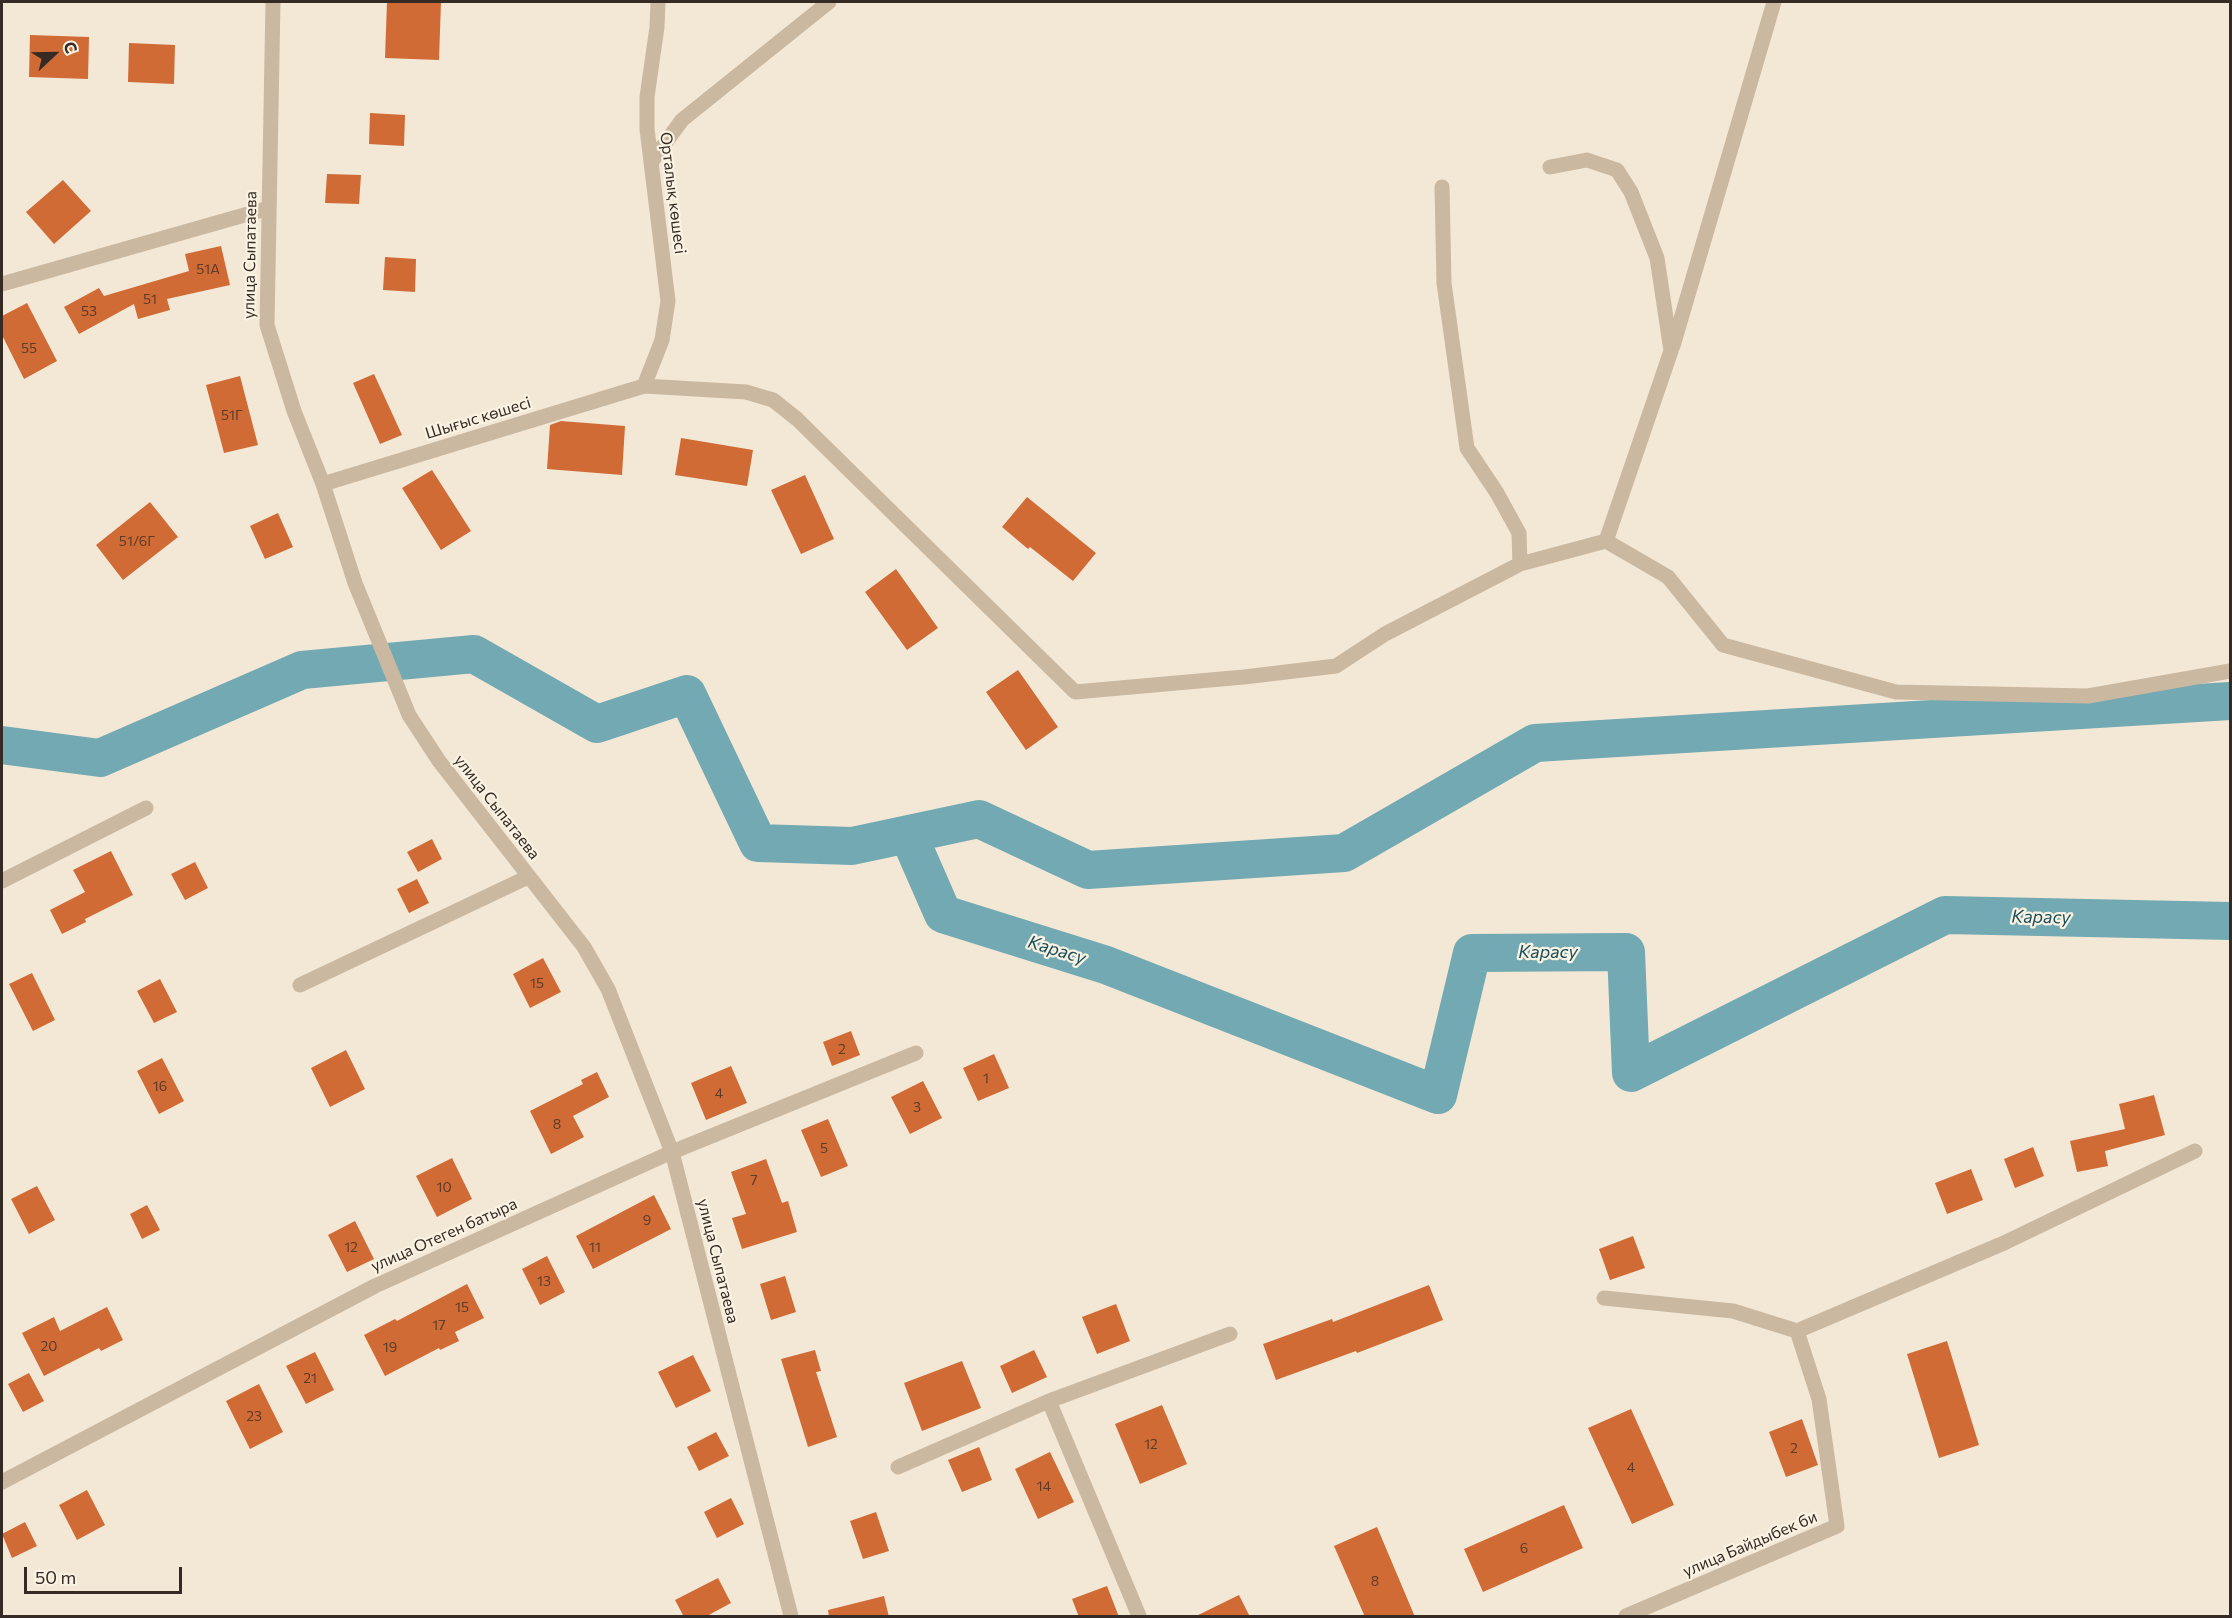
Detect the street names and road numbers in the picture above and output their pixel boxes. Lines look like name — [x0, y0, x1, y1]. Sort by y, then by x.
street label: Орталық көшесі — [656, 131, 690, 255]
street label: улица Сыпатаева — [239, 191, 261, 319]
street label: Шығыс көшесі — [423, 393, 533, 443]
street label: улица Сыпатаева — [450, 751, 544, 863]
street label: улица Отеген батыра — [368, 1194, 520, 1276]
street label: улица Сыпатаева — [693, 1197, 743, 1325]
street label: улица Байдыбек би — [1680, 1507, 1820, 1581]

